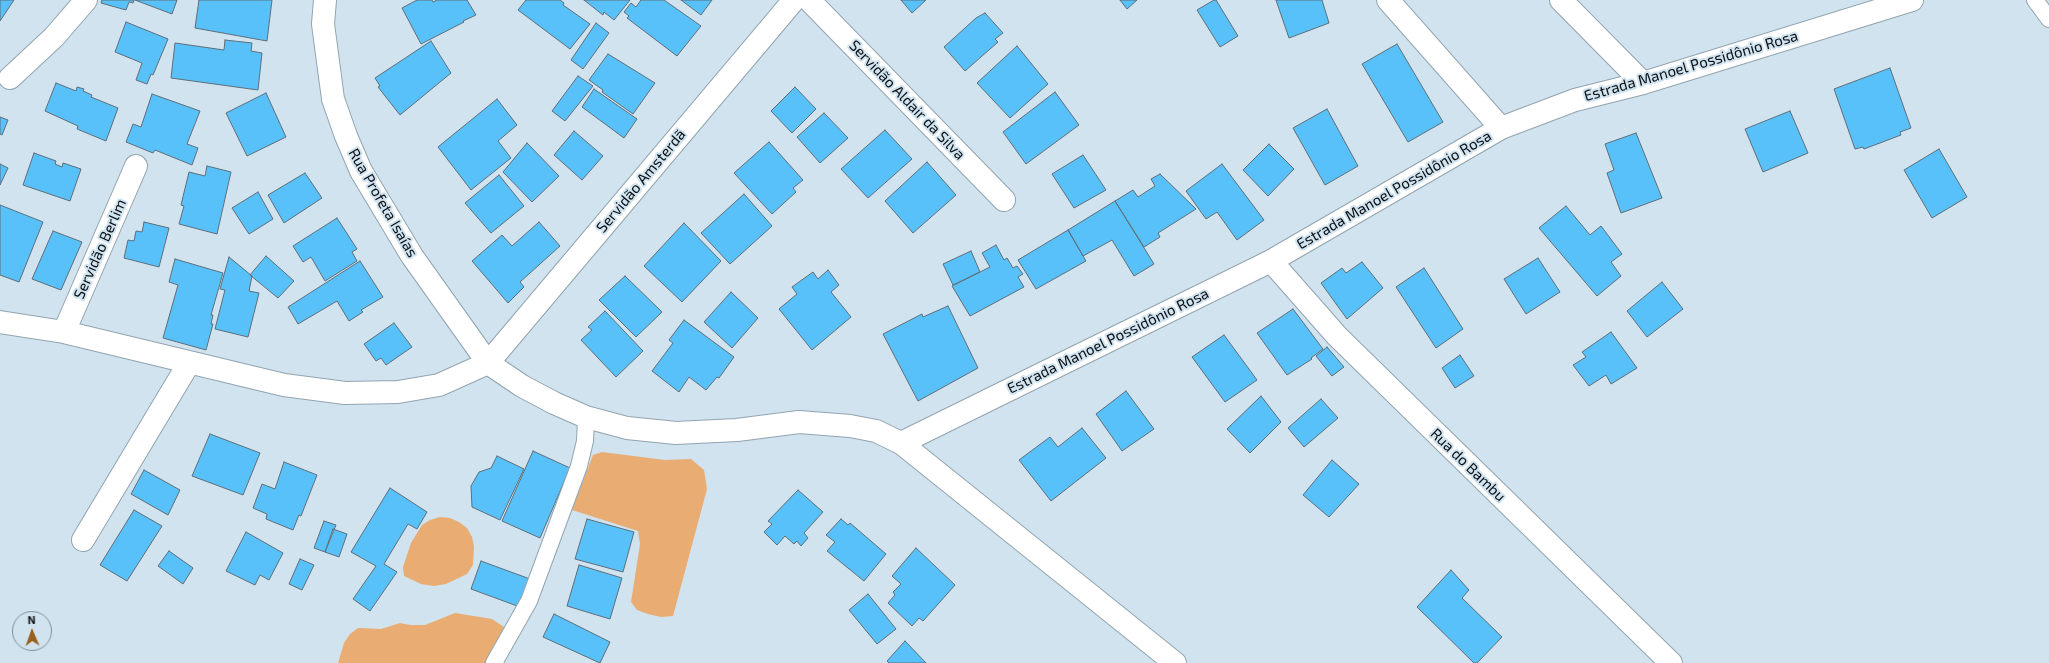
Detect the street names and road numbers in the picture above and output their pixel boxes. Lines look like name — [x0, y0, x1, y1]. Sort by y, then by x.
street label: Estrada Manoel Possidônio Rosa — [1582, 27, 1800, 105]
street label: Servidão Aldair da Silva — [845, 37, 969, 163]
street label: Servidão Amsterdã — [593, 126, 689, 236]
street label: Estrada Manoel Possidônio Rosa — [1293, 127, 1495, 253]
street label: Rua Profeta Isaías — [344, 145, 422, 261]
street label: Servidão Berlim — [70, 196, 130, 302]
street label: Estrada Manoel Possidônio Rosa — [1004, 284, 1212, 398]
street label: Rua do Bambu — [1427, 425, 1509, 505]

